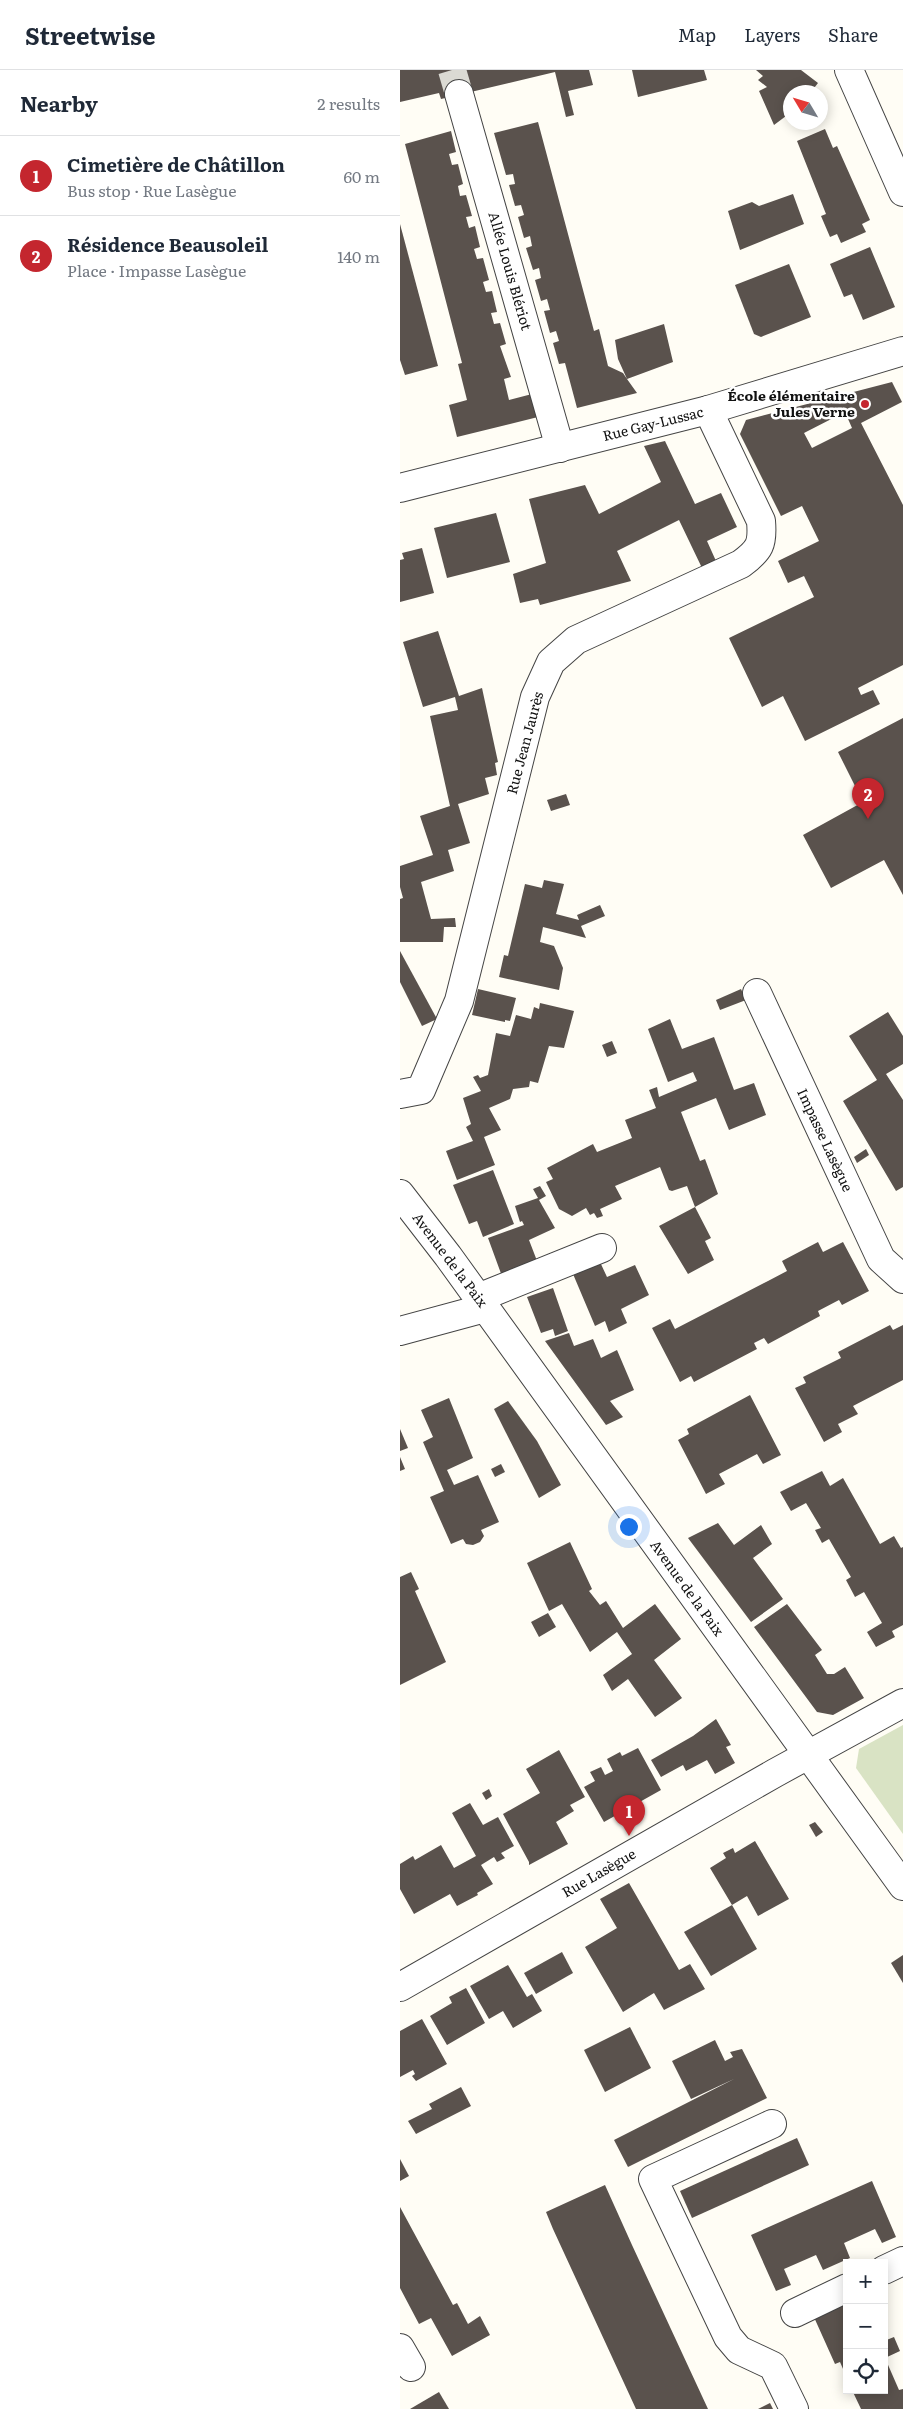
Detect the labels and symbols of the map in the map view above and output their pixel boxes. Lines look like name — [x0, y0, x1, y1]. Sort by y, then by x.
north arrow — [783, 85, 828, 130]
street label: Allée Louis Blériot — [484, 209, 538, 333]
place label: École élémentaire Jules Verne — [728, 385, 855, 421]
marker: École élémentaire Jules Verne — [859, 398, 871, 410]
street label: Rue Gay-Lussac — [600, 401, 705, 445]
street label: Rue Jean Jaurès — [501, 689, 547, 796]
pin: 2 — [852, 778, 884, 819]
street label: Impasse Lasègue — [793, 1085, 859, 1194]
street label: Avenue de la Paix — [408, 1208, 493, 1311]
your location — [616, 1514, 642, 1540]
street label: Avenue de la Paix — [646, 1535, 729, 1639]
pin: 1 — [613, 1795, 645, 1836]
street label: Rue Lasègue — [558, 1843, 639, 1901]

